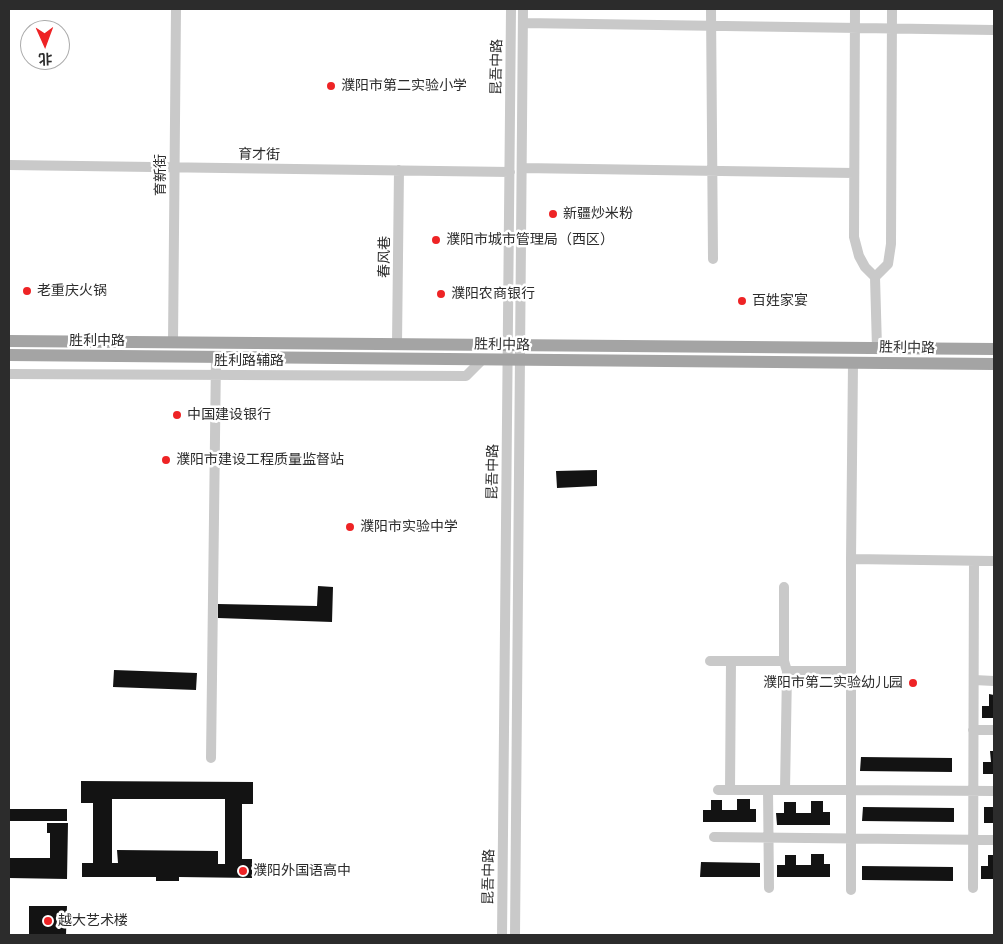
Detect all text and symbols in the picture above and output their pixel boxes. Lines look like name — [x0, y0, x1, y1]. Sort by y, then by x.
north arrow — [20, 20, 70, 70]
street label: 昆吾中路 — [488, 39, 506, 95]
text: 北 — [38, 50, 53, 69]
place label: 濮阳市第二实验小学 — [341, 78, 467, 94]
marker: 濮阳市第二实验小学 — [325, 80, 337, 92]
street label: 育才街 — [238, 146, 280, 164]
street label: 育新街 — [153, 154, 169, 196]
place label: 新疆炒米粉 — [563, 206, 633, 222]
marker: 新疆炒米粉 — [547, 208, 559, 220]
place label: 濮阳市城市管理局（西区） — [446, 232, 614, 248]
marker: 濮阳市城市管理局（西区） — [430, 234, 442, 246]
street label: 春风巷 — [376, 236, 394, 278]
place label: 老重庆火锅 — [37, 283, 107, 299]
marker: 老重庆火锅 — [21, 285, 33, 297]
place label: 濮阳农商银行 — [451, 286, 535, 302]
marker: 濮阳农商银行 — [435, 288, 447, 300]
place label: 百姓家宴 — [752, 293, 808, 309]
marker: 百姓家宴 — [736, 295, 748, 307]
street label: 胜利中路 — [69, 333, 125, 349]
street label: 胜利中路 — [474, 336, 530, 354]
street label: 胜利中路 — [879, 339, 935, 357]
street label: 胜利路辅路 — [214, 353, 284, 369]
place label: 中国建设银行 — [187, 407, 271, 423]
marker: 中国建设银行 — [171, 409, 183, 421]
street label: 昆吾中路 — [484, 444, 502, 500]
place label: 濮阳市建设工程质量监督站 — [176, 452, 344, 468]
marker: 濮阳市建设工程质量监督站 — [160, 454, 172, 466]
place label: 濮阳市实验中学 — [360, 519, 458, 535]
marker: 濮阳市实验中学 — [344, 521, 356, 533]
place label: 濮阳市第二实验幼儿园 — [763, 675, 903, 691]
marker: 濮阳市第二实验幼儿园 — [907, 677, 919, 689]
street label: 昆吾中路 — [480, 849, 498, 905]
place label: 濮阳外国语高中 — [253, 863, 351, 879]
marker: 濮阳外国语高中 — [237, 865, 249, 877]
place label: 越大艺术楼 — [58, 913, 128, 929]
marker: 越大艺术楼 — [42, 915, 54, 927]

